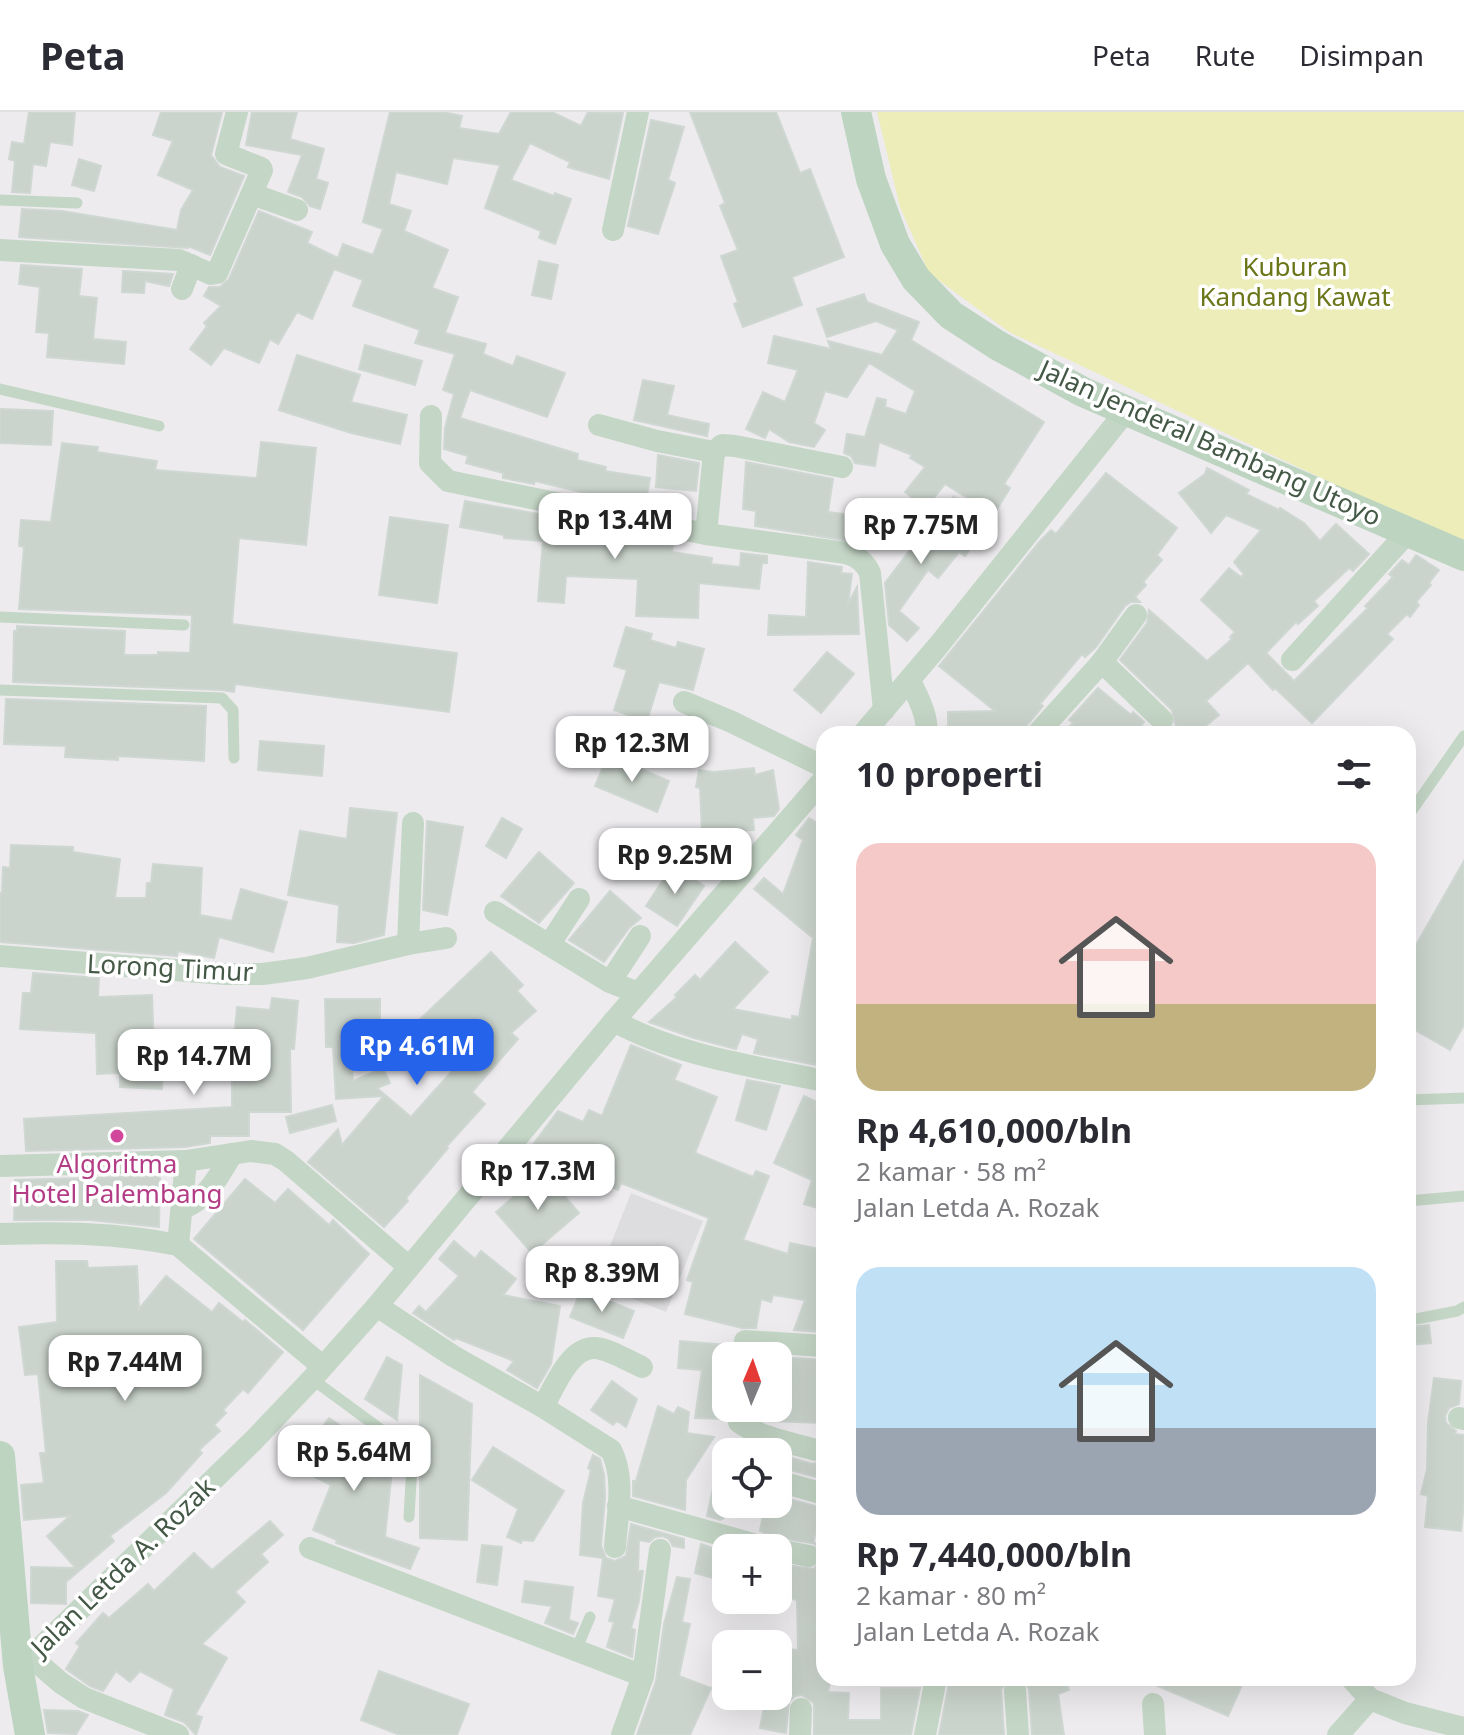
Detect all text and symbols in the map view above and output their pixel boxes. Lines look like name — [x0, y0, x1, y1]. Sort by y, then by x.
text: Peta — [40, 29, 126, 81]
text: Peta — [1092, 36, 1151, 74]
text: Rute — [1195, 36, 1255, 74]
text: Disimpan — [1299, 36, 1424, 74]
park label: Kuburan Kandang Kawat — [1199, 248, 1391, 314]
street label: Jalan Jenderal Bambang Utoyo — [1031, 349, 1387, 534]
pin: Rp 13.4M — [532, 493, 698, 561]
pin: Rp 7.75M — [838, 498, 1004, 566]
text: Rp 13.4M — [557, 501, 673, 537]
text: Rp 7.75M — [863, 506, 979, 542]
pin: Rp 12.3M — [549, 716, 715, 784]
text: Rp 12.3M — [574, 724, 690, 760]
text: 10 properti — [856, 751, 1043, 797]
icon: filters — [1332, 752, 1376, 796]
pin: Rp 9.25M — [592, 828, 758, 896]
text: Rp 9.25M — [617, 836, 733, 872]
icon: home — [1044, 895, 1188, 1039]
street label: Lorong Timur — [86, 945, 254, 989]
pin: Rp 4.61M — [334, 1019, 500, 1087]
text: Rp 4.61M — [359, 1027, 475, 1063]
pin: Rp 14.7M — [111, 1029, 277, 1097]
text: Rp 14.7M — [136, 1037, 252, 1073]
text: Rp 4,610,000/bln — [856, 1107, 1132, 1153]
marker: Algoritma Hotel Palembang — [108, 1127, 126, 1145]
pin: Rp 17.3M — [455, 1144, 621, 1212]
place label: Algoritma Hotel Palembang — [11, 1145, 223, 1211]
text: Rp 17.3M — [480, 1152, 596, 1188]
text: 2 kamar · 58 m² — [856, 1153, 1046, 1189]
text: Jalan Letda A. Rozak — [856, 1189, 1100, 1225]
pin: Rp 8.39M — [519, 1246, 685, 1314]
text: Rp 8.39M — [544, 1254, 660, 1290]
icon: home — [1044, 1319, 1188, 1463]
pin: Rp 7.44M — [42, 1335, 208, 1403]
north arrow — [712, 1342, 792, 1422]
map controls — [712, 1342, 792, 1710]
text: Rp 7.44M — [67, 1343, 183, 1379]
pin: Rp 5.64M — [271, 1425, 437, 1493]
text: Rp 5.64M — [296, 1433, 412, 1469]
button: locate — [712, 1438, 792, 1518]
street label: Jalan Letda A. Rozak — [20, 1469, 222, 1666]
text: Rp 7,440,000/bln — [856, 1531, 1132, 1577]
button: + — [712, 1534, 792, 1614]
text: 2 kamar · 80 m² — [856, 1577, 1046, 1613]
text: Jalan Letda A. Rozak — [856, 1613, 1100, 1649]
button: − — [712, 1630, 792, 1710]

